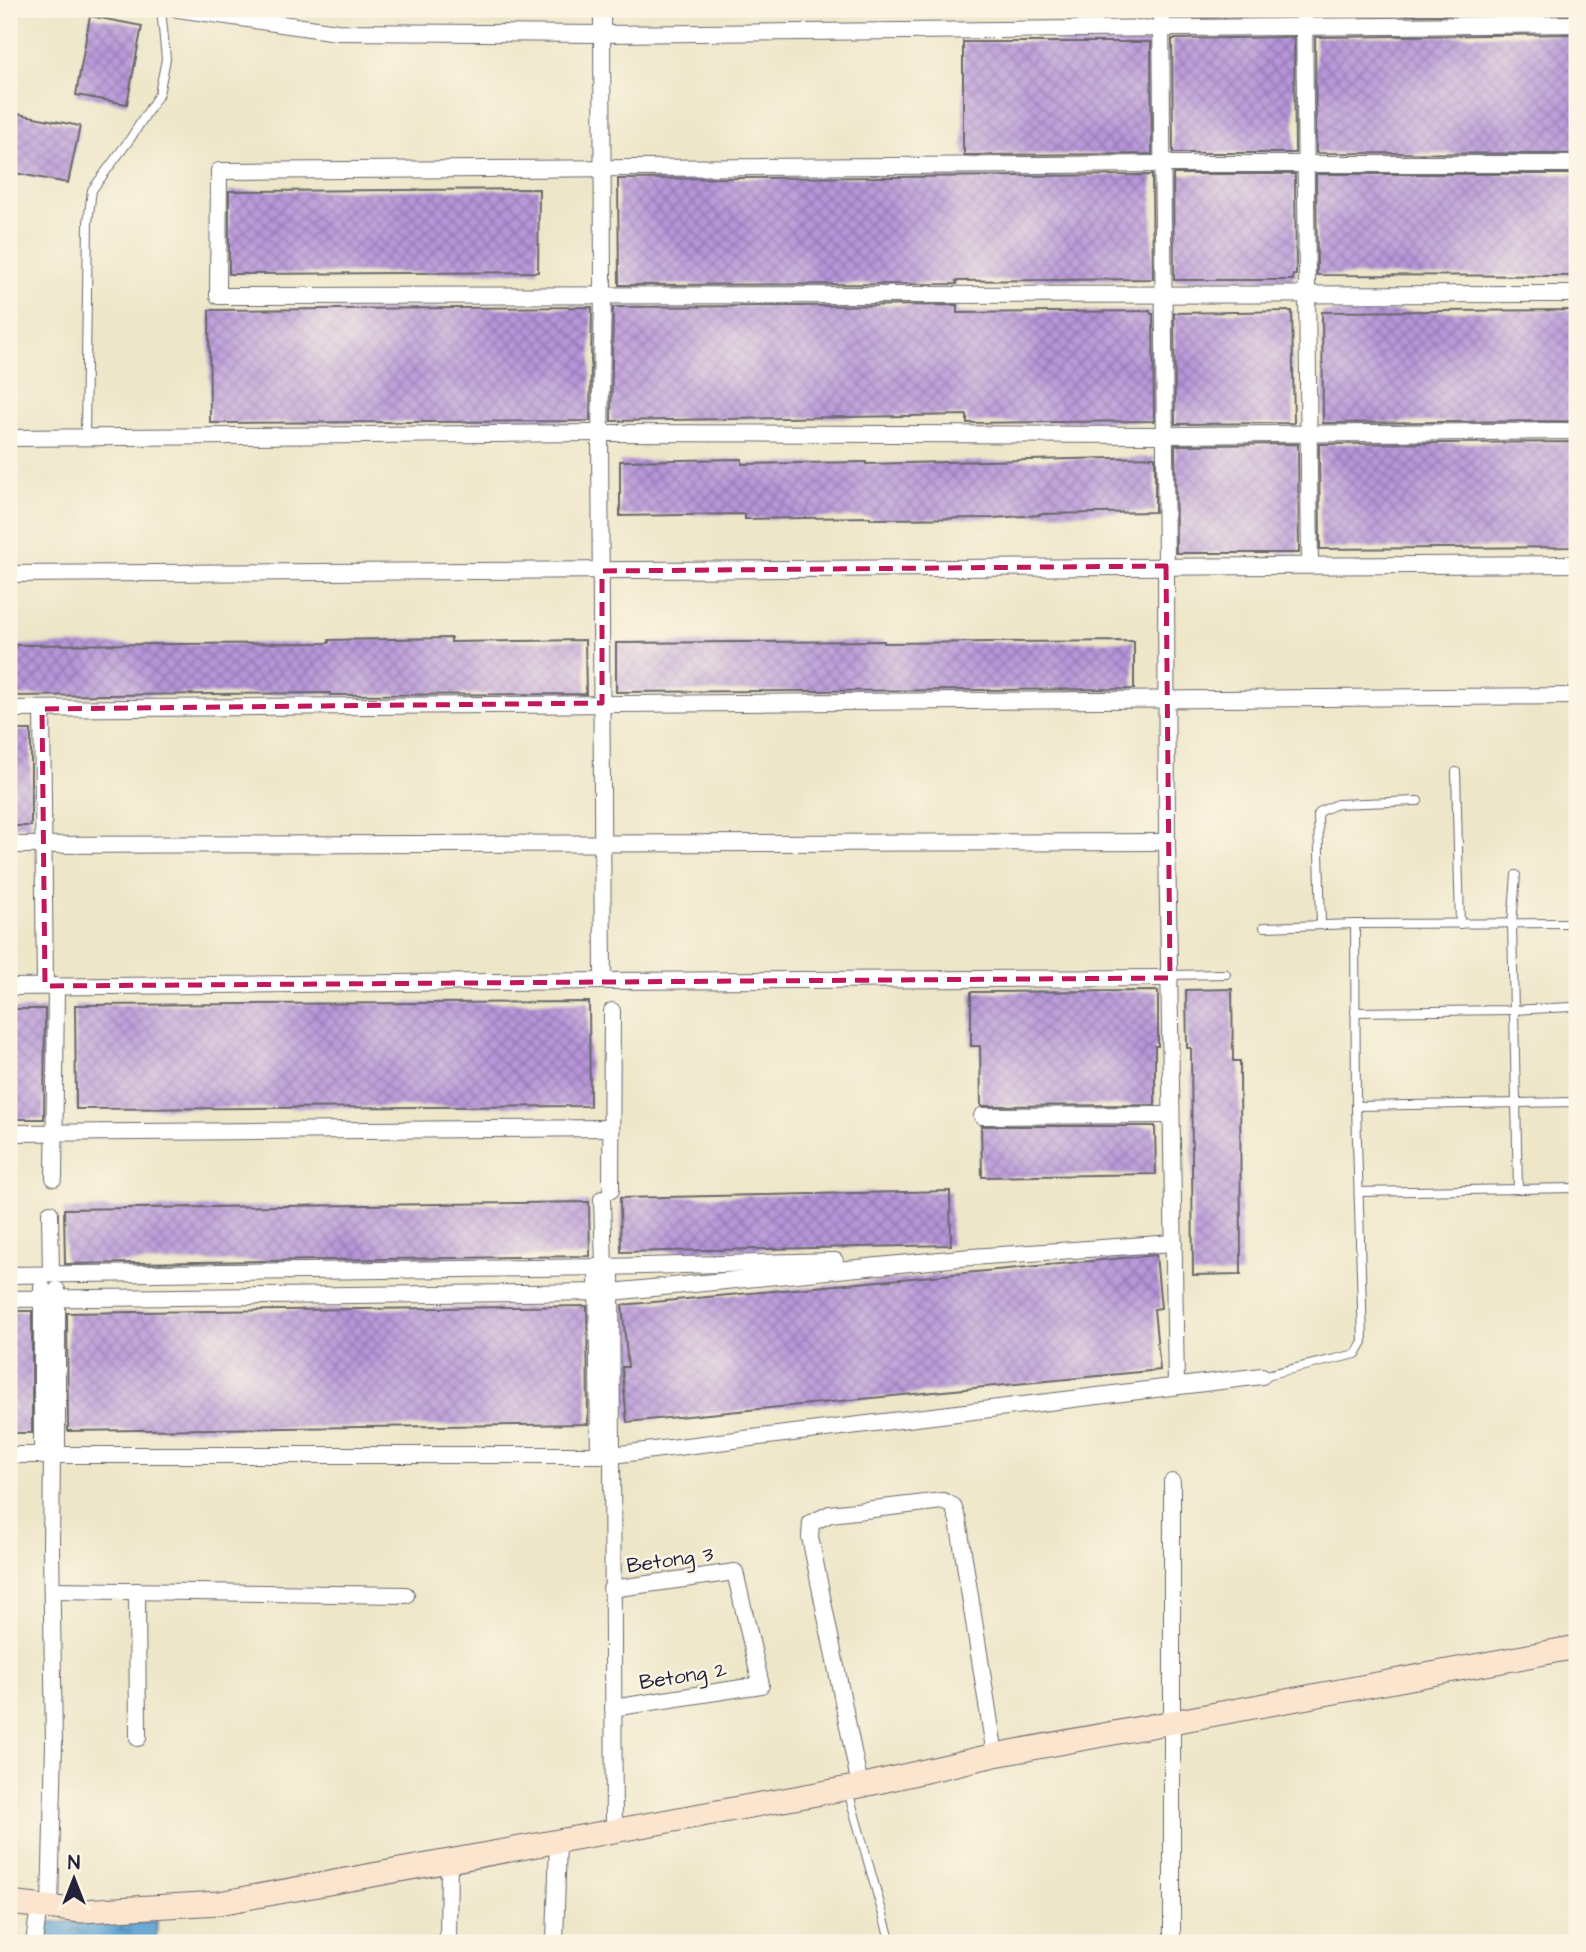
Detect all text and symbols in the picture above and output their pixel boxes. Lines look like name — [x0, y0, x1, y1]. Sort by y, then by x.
street label: Betong 3 — [625, 1540, 716, 1582]
street label: Betong 2 — [637, 1655, 729, 1699]
north arrow — [38, 1843, 108, 1913]
text: N — [68, 1850, 80, 1877]

